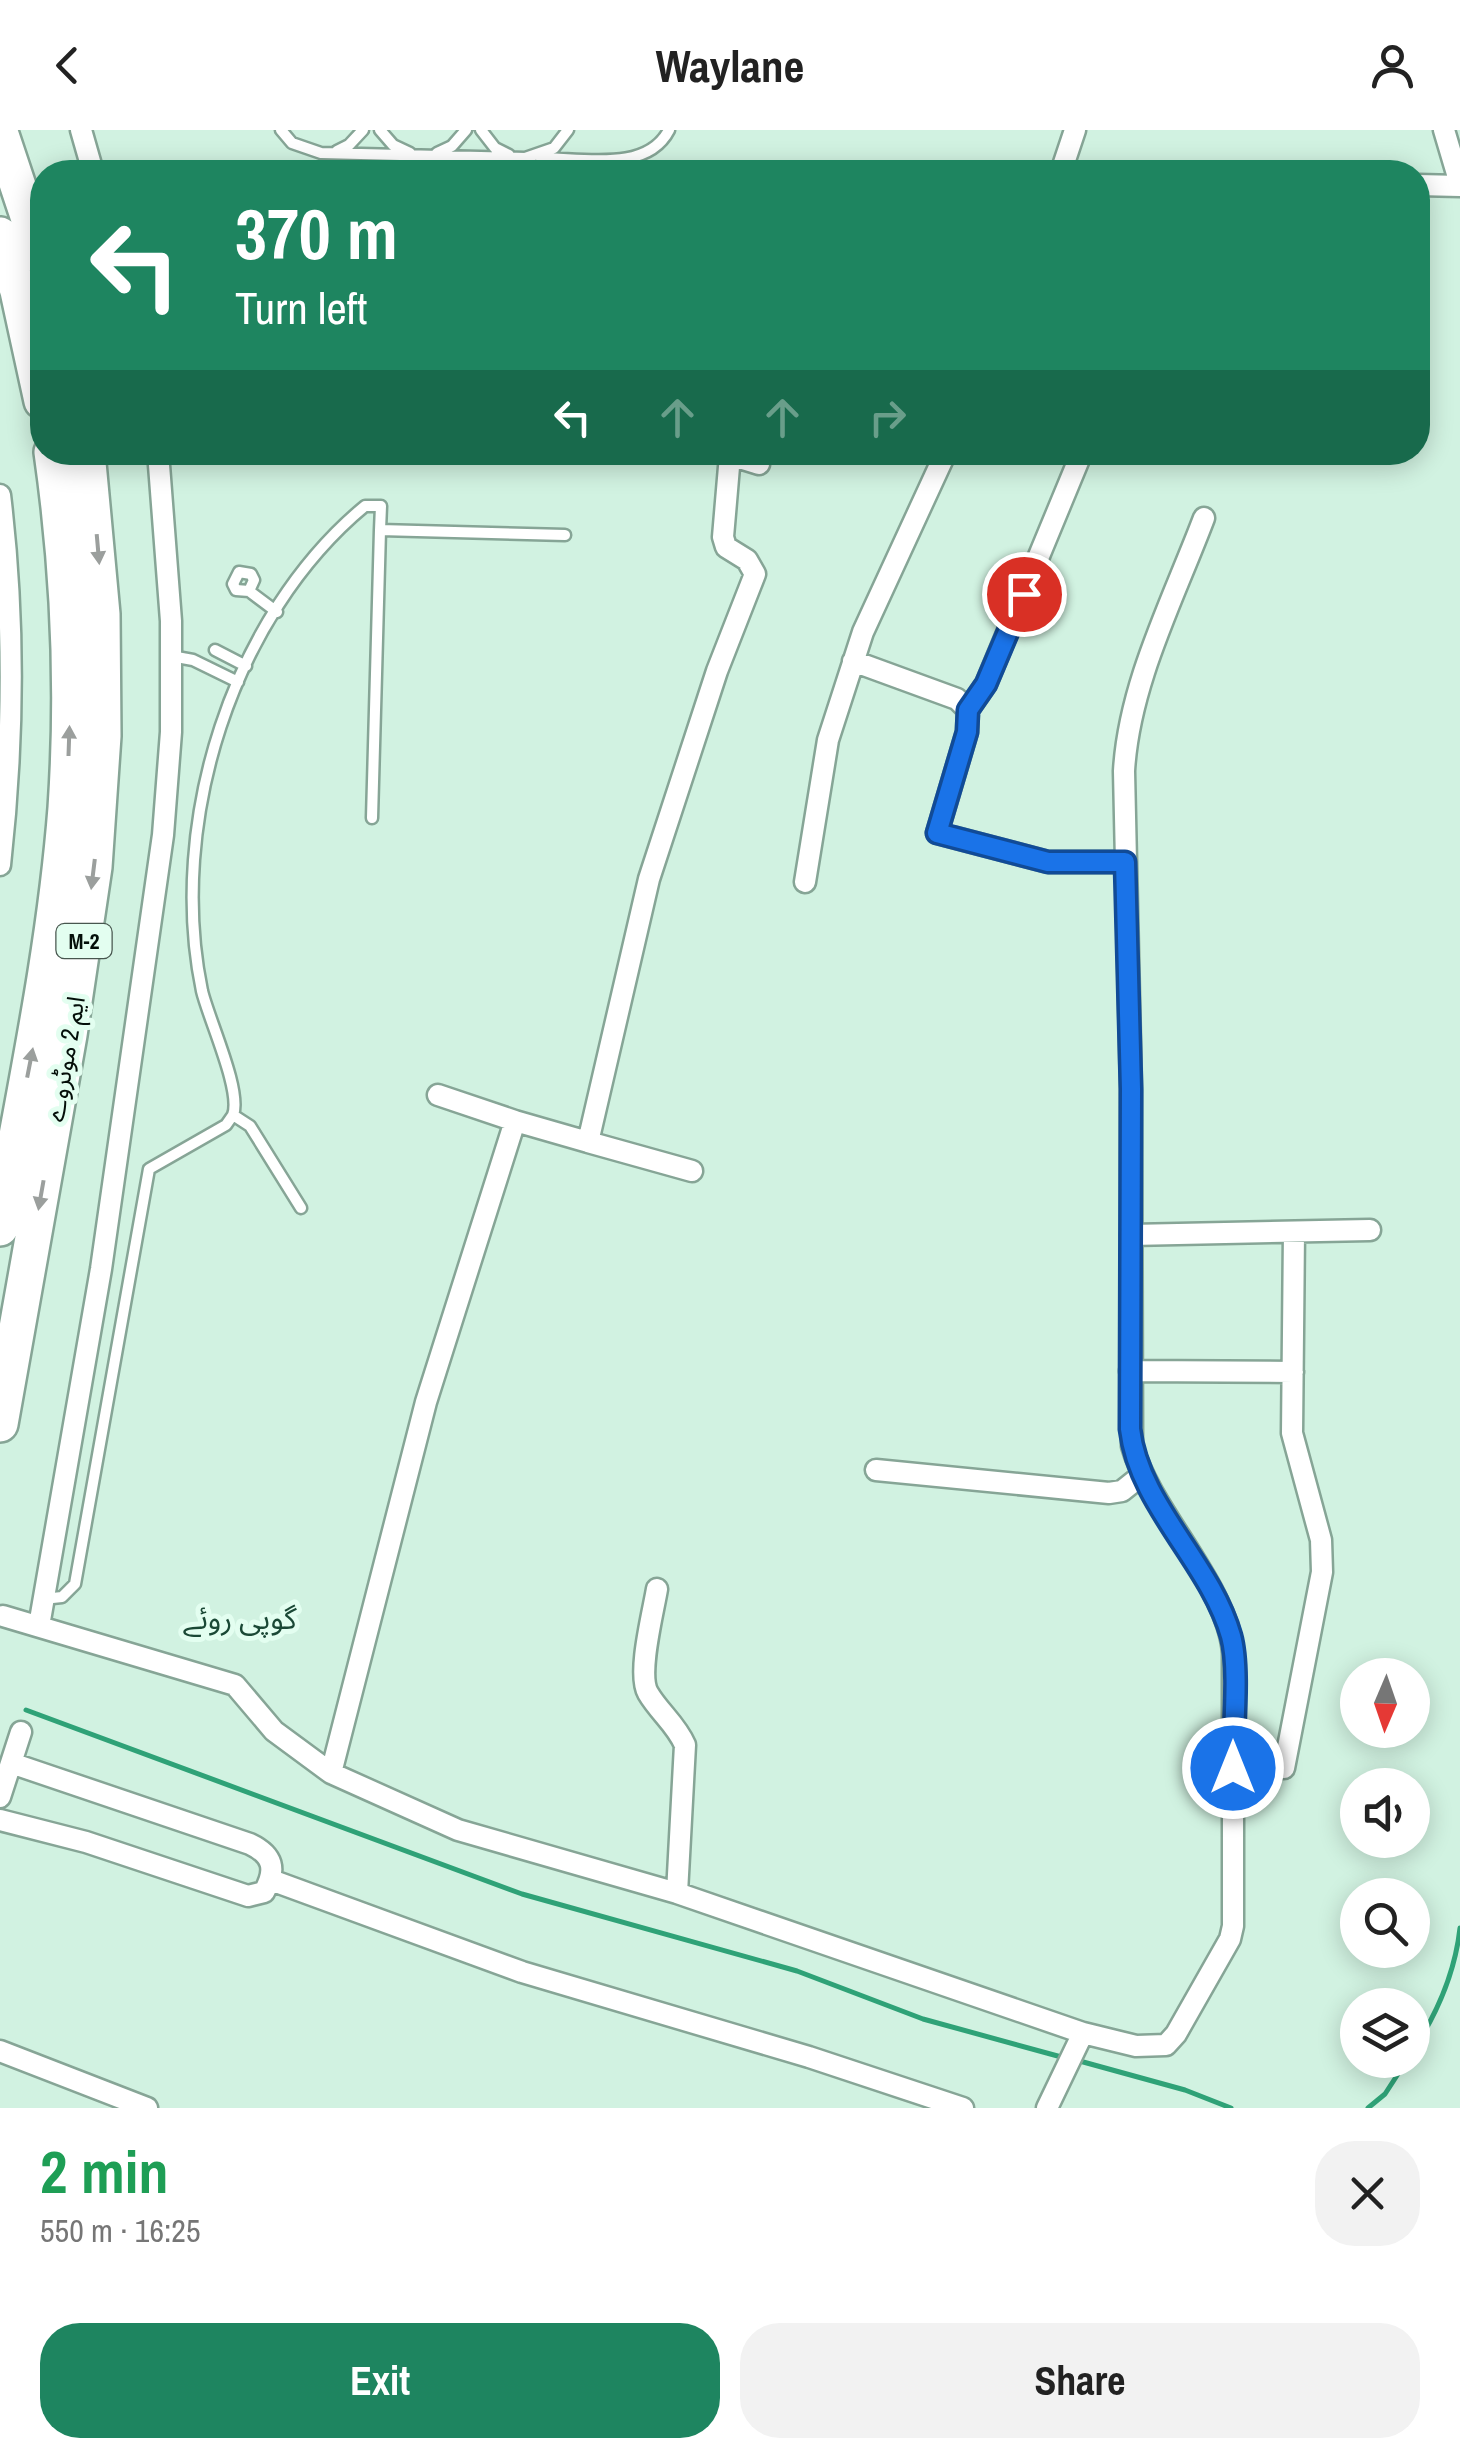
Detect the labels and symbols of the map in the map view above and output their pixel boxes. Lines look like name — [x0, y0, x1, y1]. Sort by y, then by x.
one-way arrow — [91, 534, 107, 566]
pin — [982, 552, 1067, 637]
one-way arrow — [61, 724, 77, 756]
one-way arrow — [85, 858, 101, 890]
road number: M-2 — [56, 924, 112, 958]
street label: ایم 2 موٹروے — [37, 993, 96, 1125]
one-way arrow — [23, 1047, 39, 1078]
one-way arrow — [33, 1179, 48, 1211]
district label: گوپی روئے — [183, 1598, 297, 1638]
north arrow — [1340, 1658, 1430, 1748]
position arrow — [1181, 1716, 1285, 1820]

